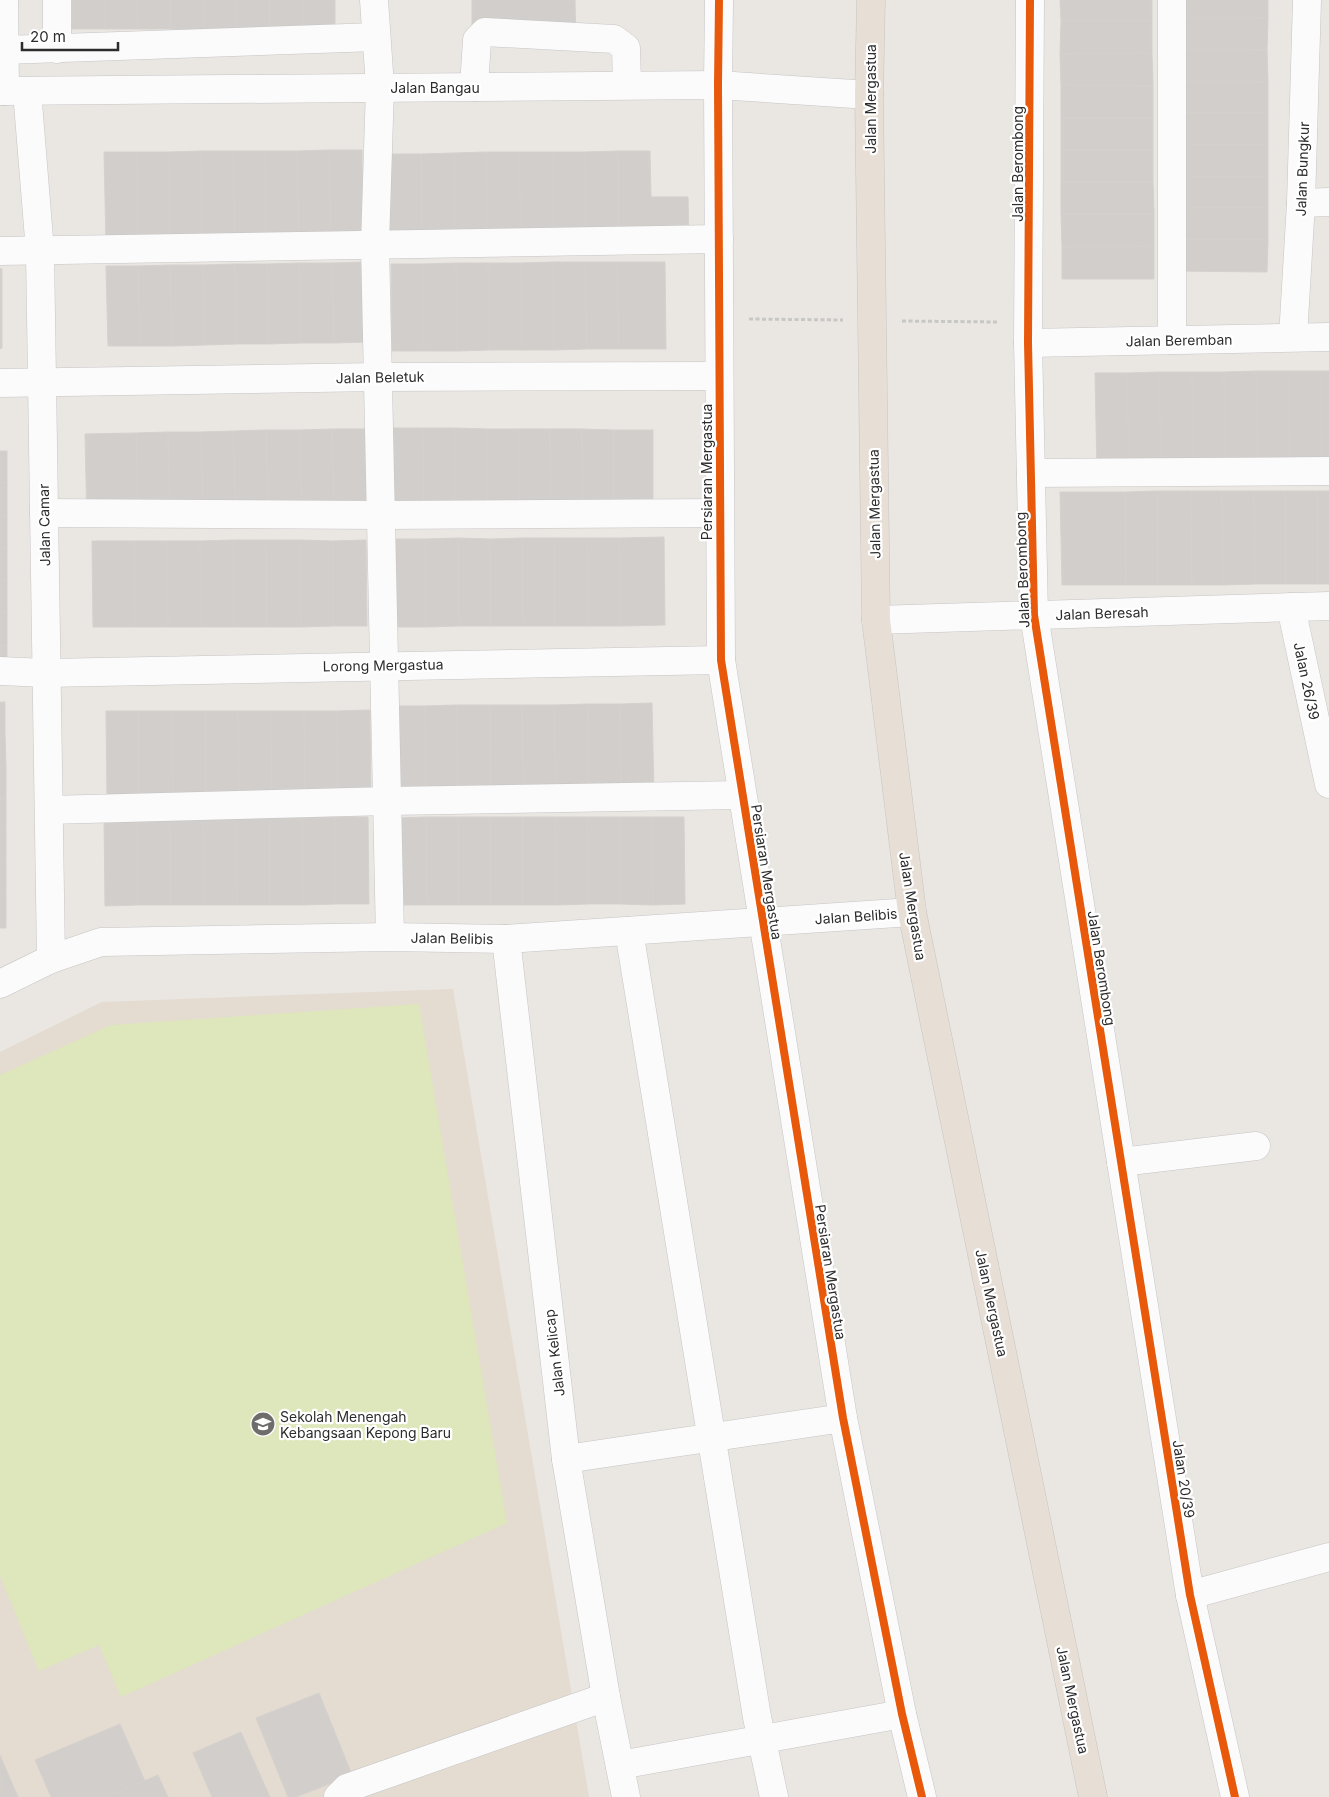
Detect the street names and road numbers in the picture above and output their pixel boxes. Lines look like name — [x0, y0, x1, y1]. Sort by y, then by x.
street label: Jalan Mergastua — [862, 44, 879, 154]
street label: Jalan Bangau — [390, 79, 480, 96]
street label: Jalan Berombong — [1009, 106, 1026, 222]
street label: Jalan Bungkur — [1292, 121, 1312, 217]
street label: Jalan Beremban — [1125, 331, 1233, 349]
street label: Jalan Beletuk — [335, 368, 425, 386]
street label: Persiaran Mergastua — [698, 404, 715, 540]
street label: Jalan Mergastua — [865, 449, 883, 559]
street label: Jalan Camar — [35, 483, 53, 567]
street label: Jalan Berombong — [1011, 512, 1033, 628]
street label: Jalan Beresah — [1055, 603, 1149, 623]
street label: Jalan 26/39 — [1290, 641, 1324, 721]
street label: Lorong Mergastua — [322, 655, 444, 675]
street label: Persiaran Mergastua — [748, 803, 786, 941]
street label: Jalan Mergastua — [896, 850, 930, 962]
street label: Jalan Belibis — [814, 905, 898, 927]
street label: Jalan Berombong — [1085, 909, 1119, 1027]
street label: Jalan Belibis — [410, 929, 494, 947]
street label: Persiaran Mergastua — [812, 1203, 850, 1341]
street label: Jalan Mergastua — [972, 1248, 1012, 1358]
street label: Jalan Kelicap — [540, 1308, 568, 1398]
street label: Jalan 20/39 — [1169, 1439, 1199, 1519]
street label: Jalan Mergastua — [1053, 1645, 1093, 1755]

